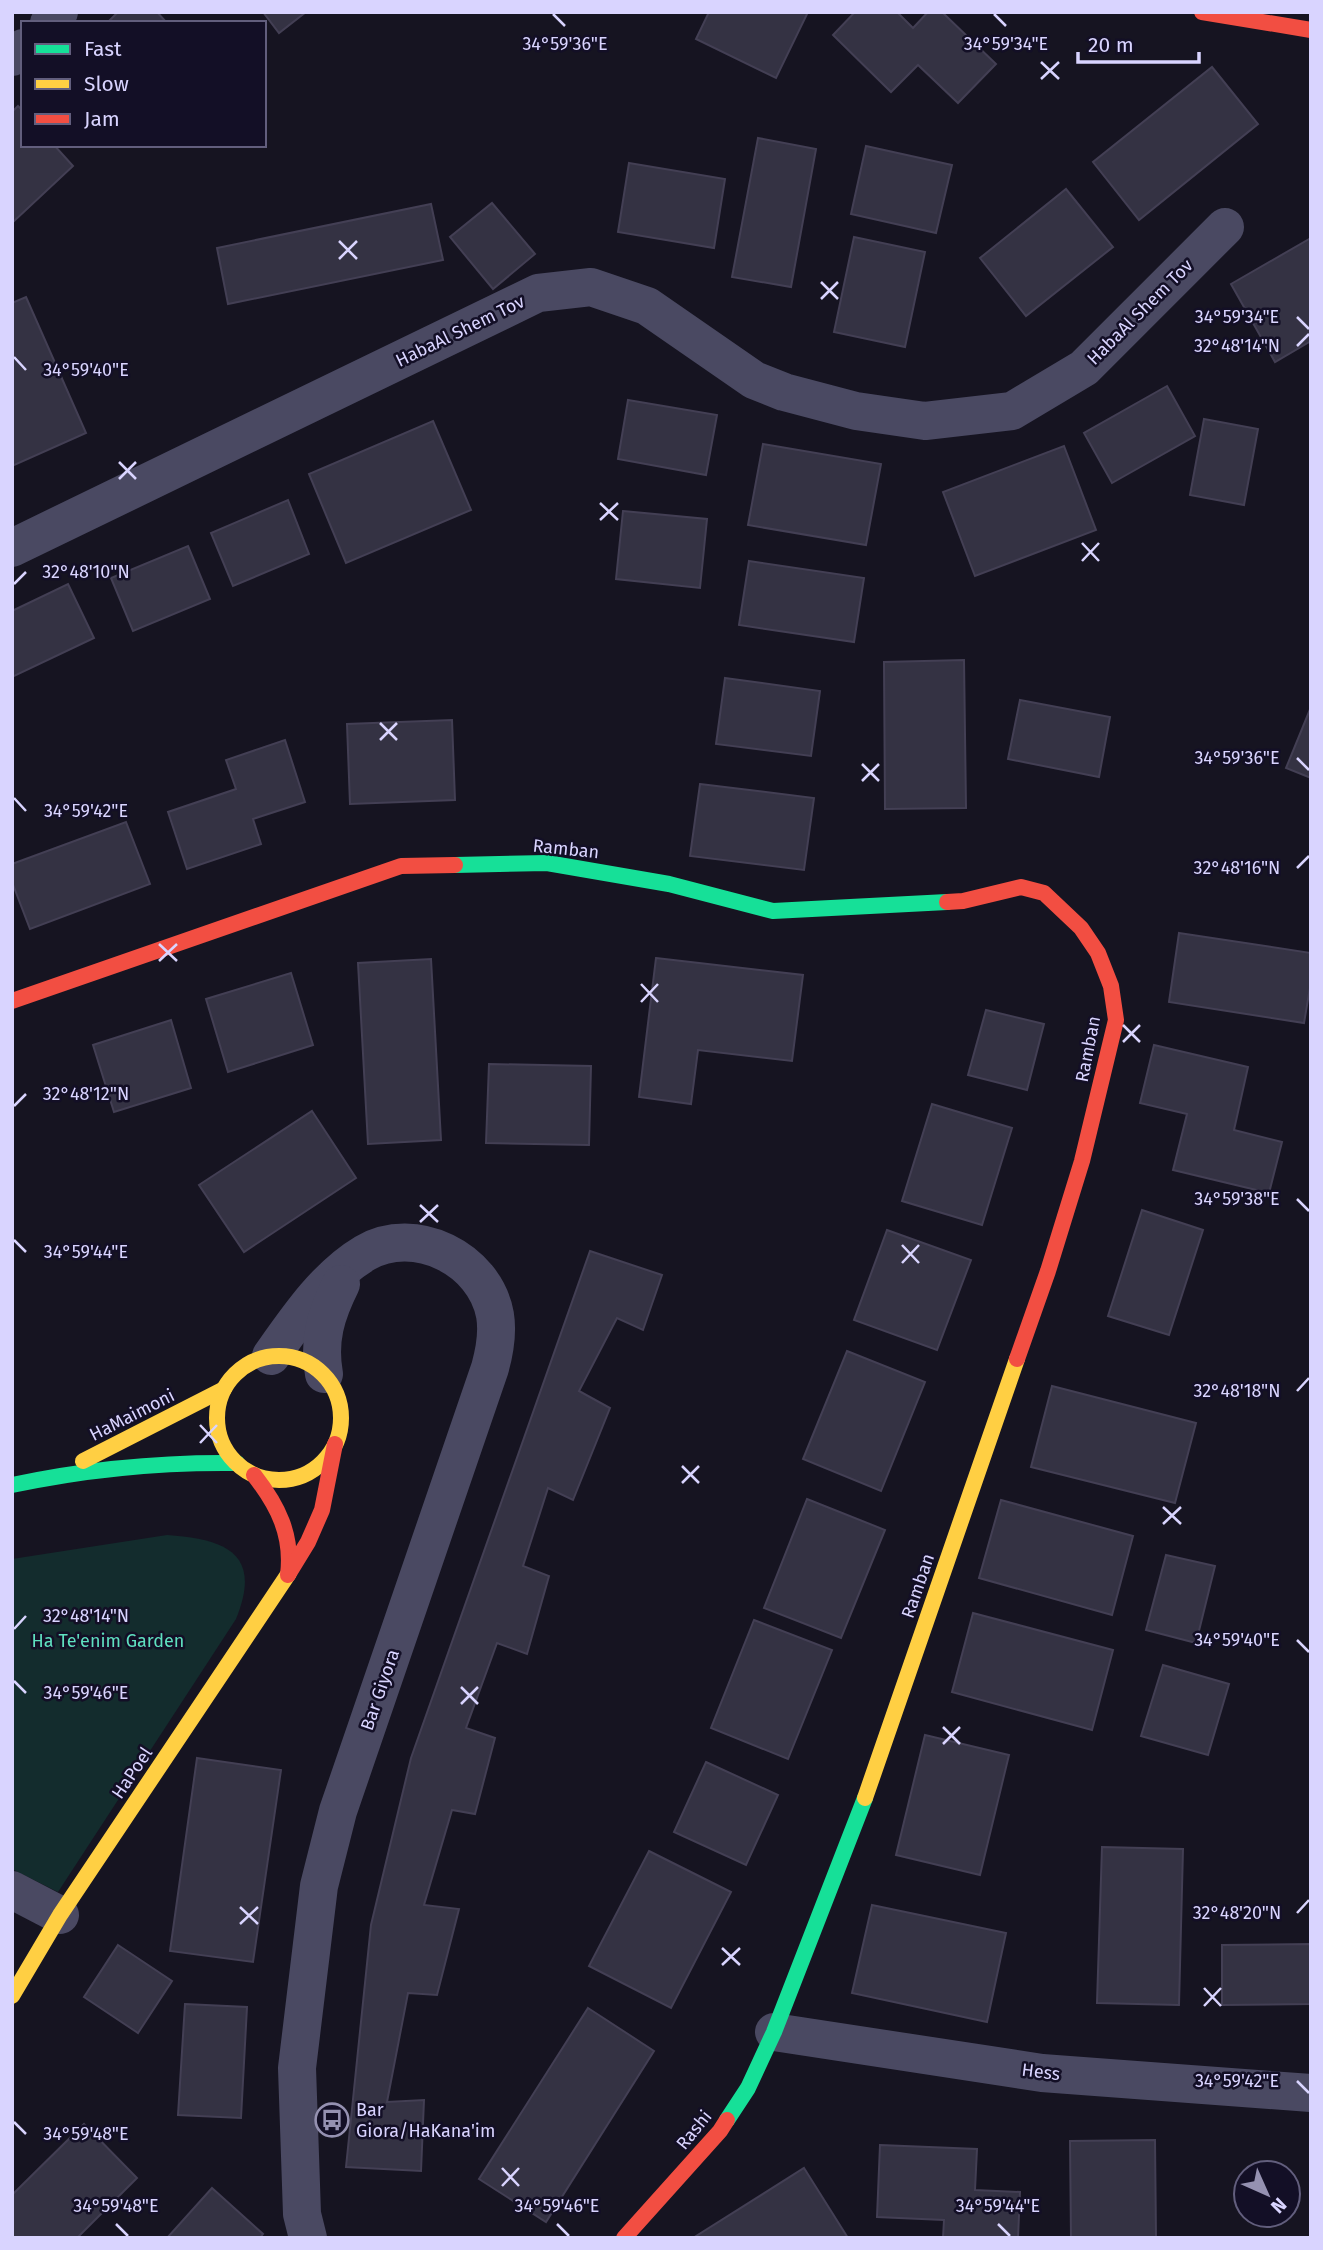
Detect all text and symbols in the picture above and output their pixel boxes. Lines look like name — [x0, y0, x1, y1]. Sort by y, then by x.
legend — [21, 21, 266, 147]
scale bar — [1078, 21, 1199, 65]
text: 20 m — [1088, 32, 1134, 58]
text: 34°59'36"E — [522, 33, 608, 55]
text: 34°59'34"E — [964, 33, 1048, 55]
text: Fast — [84, 36, 122, 62]
text: Slow — [84, 71, 129, 97]
text: Jam — [84, 106, 120, 132]
street label: HabaAl Shem Tov — [1082, 254, 1198, 370]
street label: HabaAl Shem Tov — [392, 290, 528, 372]
text: 34°59'34"E — [1195, 306, 1279, 328]
text: 32°48'14"N — [1194, 335, 1280, 357]
text: 34°59'40"E — [43, 359, 129, 381]
text: 32°48'10"N — [42, 561, 130, 583]
text: 34°59'36"E — [1194, 747, 1280, 769]
text: 34°59'42"E — [44, 800, 128, 822]
street label: Ramban — [532, 835, 600, 863]
text: 32°48'16"N — [1194, 857, 1280, 879]
street label: Ramban — [1071, 1014, 1105, 1084]
text: 32°48'12"N — [43, 1083, 129, 1105]
text: 34°59'38"E — [1194, 1188, 1280, 1210]
text: 34°59'44"E — [44, 1241, 128, 1263]
text: 32°48'18"N — [1193, 1380, 1281, 1402]
street label: HaMaimoni — [86, 1384, 178, 1446]
street label: Ramban — [897, 1551, 939, 1621]
text: 32°48'14"N — [43, 1605, 129, 1627]
text: 34°59'40"E — [1194, 1629, 1280, 1651]
park label: Ha Te'enim Garden — [32, 1630, 184, 1652]
street label: Bar Giyora — [356, 1647, 404, 1733]
text: 34°59'46"E — [44, 1682, 128, 1704]
street label: HaPoel — [107, 1743, 157, 1803]
text: 32°48'20"N — [1193, 1902, 1281, 1924]
street label: Hess — [1020, 2059, 1062, 2085]
text: 34°59'42"E — [1195, 2070, 1279, 2092]
place label: Bar Giora/HaKana'im — [356, 2099, 495, 2142]
bus stop icon: Bar Giora/HaKana'im — [313, 2101, 351, 2139]
street label: Rashi — [671, 2106, 717, 2154]
text: 34°59'48"E — [43, 2123, 129, 2145]
north arrow — [1232, 2159, 1302, 2229]
text: N — [1266, 2193, 1291, 2218]
text: 34°59'48"E — [73, 2195, 159, 2217]
text: 34°59'46"E — [515, 2195, 599, 2217]
text: 34°59'44"E — [956, 2195, 1040, 2217]

